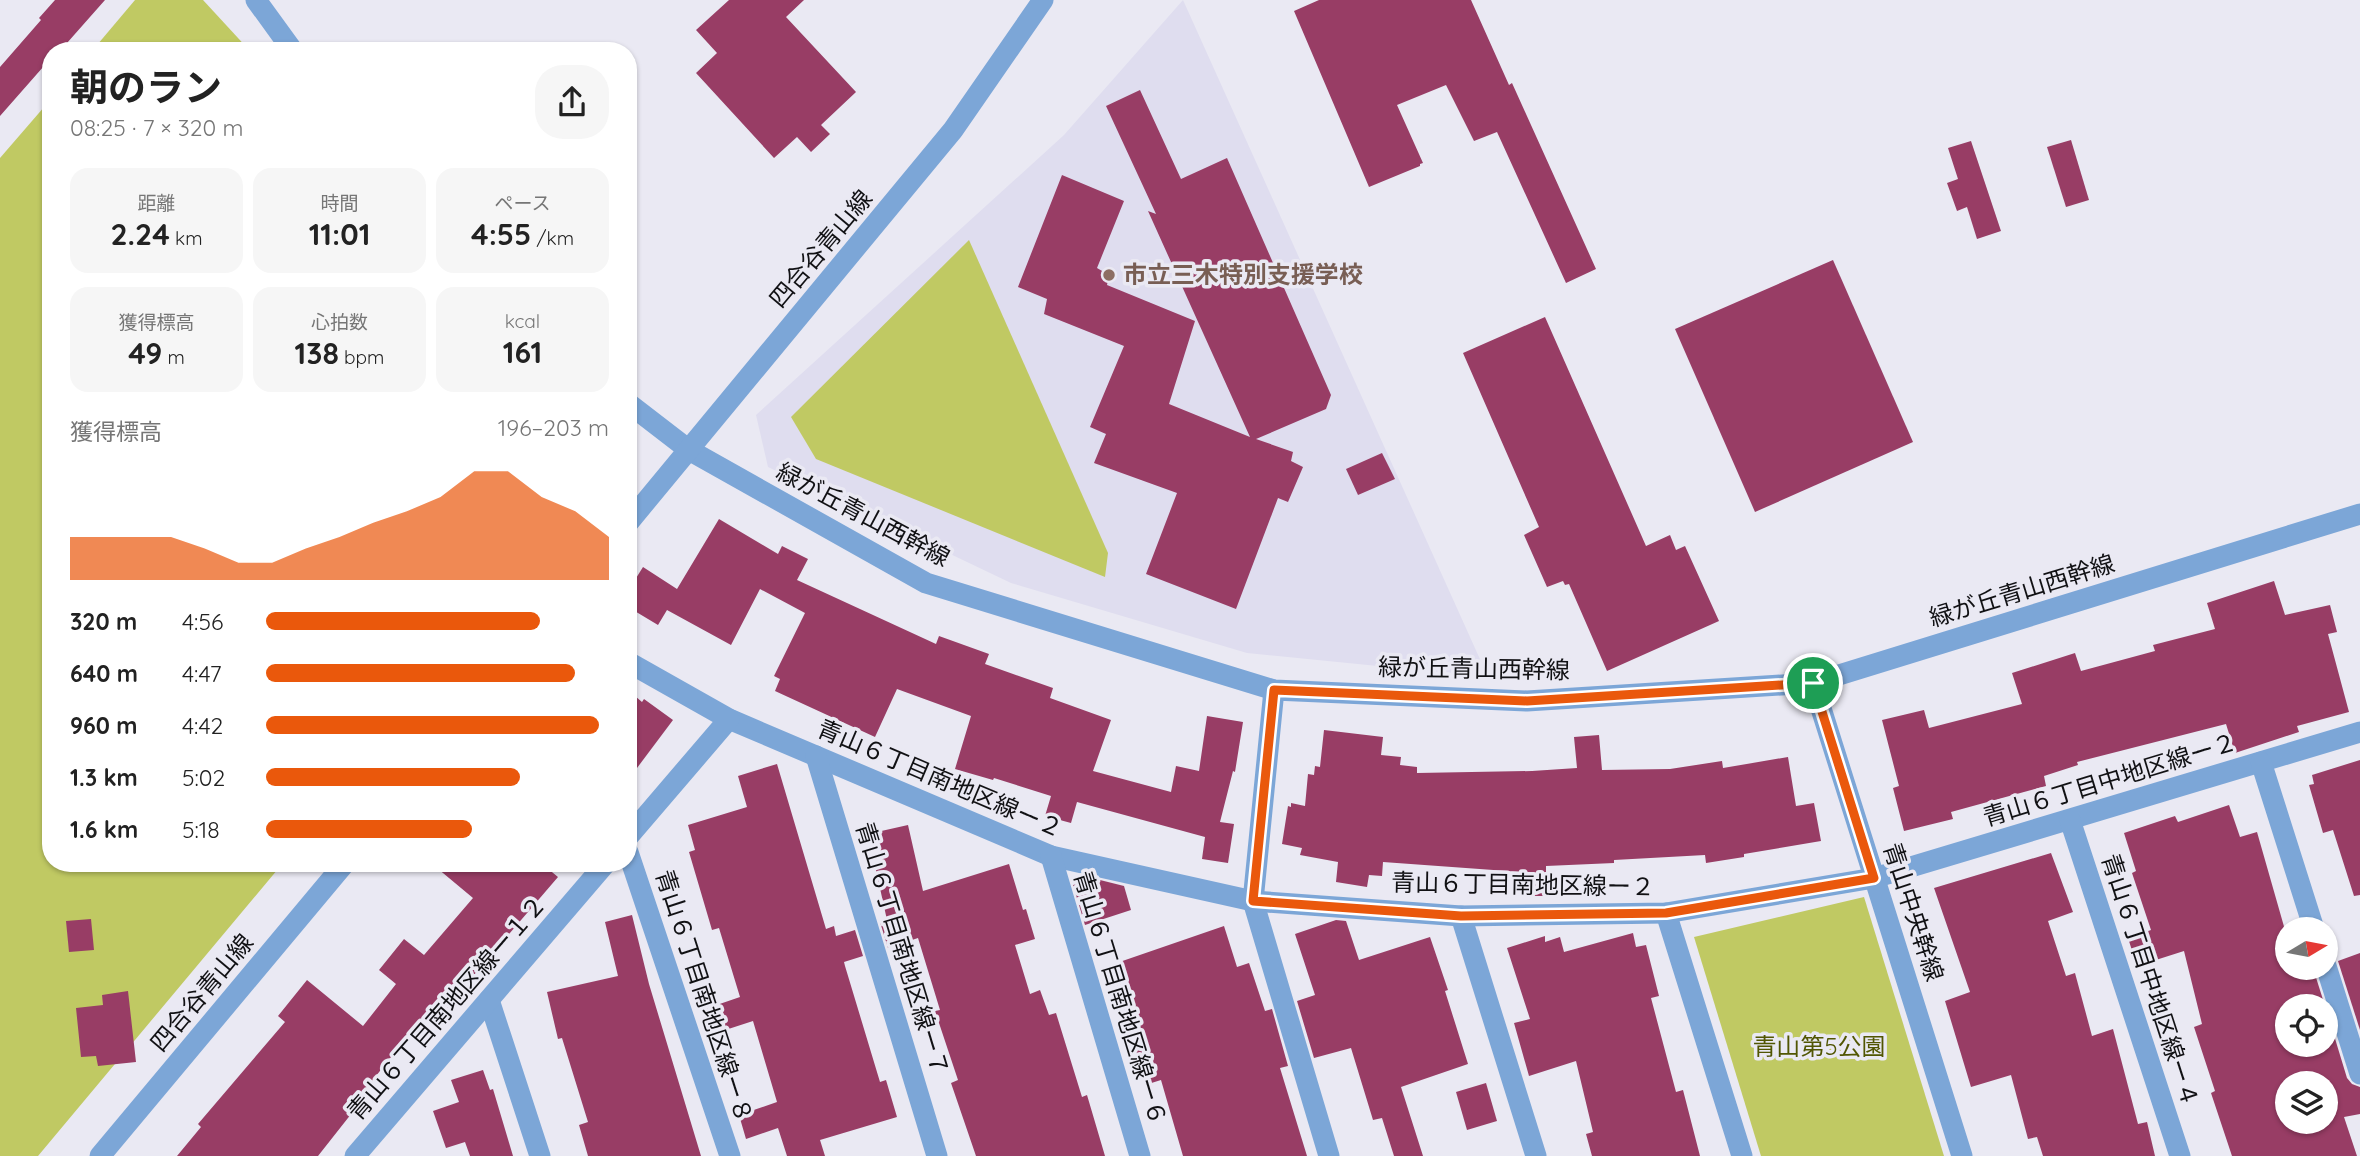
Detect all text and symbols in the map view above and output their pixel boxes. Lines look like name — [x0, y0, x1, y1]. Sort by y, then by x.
text: 朝のラン — [70, 63, 222, 111]
button: share — [535, 65, 609, 139]
text: 08:25 · 7 × 320 m — [70, 113, 243, 142]
street label: 四合谷青山線 — [762, 184, 878, 313]
text: 距離 — [137, 191, 176, 215]
text: 時間 — [320, 191, 359, 215]
text: ペース — [494, 191, 551, 215]
text: 2.24 — [111, 215, 170, 253]
text: 11:01 — [309, 215, 370, 253]
text: 4:55 — [471, 215, 531, 253]
text: km — [170, 226, 202, 250]
text: /km — [531, 226, 574, 250]
place label: 市立三木特別支援学校 — [1123, 259, 1363, 289]
marker: 市立三木特別支援学校 — [1101, 267, 1117, 283]
text: kcal — [505, 309, 540, 333]
text: 獲得標高 — [118, 310, 195, 334]
text: 心拍数 — [311, 310, 368, 334]
text: 161 — [503, 333, 542, 371]
text: 49 — [128, 334, 162, 372]
text: 138 — [295, 334, 339, 372]
text: m — [162, 345, 185, 369]
text: bpm — [339, 345, 384, 369]
text: 196–203 m — [498, 413, 609, 442]
text: 獲得標高 — [70, 417, 162, 446]
street label: 緑が丘青山西幹線 — [772, 456, 955, 572]
street label: 緑が丘青山西幹線 — [1926, 548, 2118, 632]
text: 320 m — [70, 607, 137, 636]
text: 4:56 — [182, 607, 223, 636]
street label: 緑が丘青山西幹線 — [1378, 651, 1570, 685]
pin — [1783, 653, 1843, 713]
text: 640 m — [70, 659, 138, 688]
text: 4:47 — [182, 659, 222, 688]
icon: arrive — [1794, 664, 1832, 702]
text: 960 m — [70, 711, 138, 740]
text: 4:42 — [182, 711, 223, 740]
street label: 青山６丁目南地区線ー２ — [813, 713, 1068, 843]
street label: 青山６丁目中地区線ー２ — [1979, 726, 2240, 832]
text: 1.3 km — [70, 763, 138, 792]
text: 5:02 — [182, 763, 225, 792]
text: 1.6 km — [70, 815, 138, 844]
text: 5:18 — [182, 815, 220, 844]
street label: 青山６丁目南地区線ー７ — [850, 818, 956, 1079]
street label: 青山中央幹線 — [1877, 839, 1950, 985]
street label: 青山６丁目中地区線ー４ — [2096, 850, 2206, 1110]
street label: 青山６丁目南地区線ー８ — [650, 866, 760, 1126]
street label: 青山６丁目南地区線ー６ — [1068, 867, 1174, 1128]
street label: 青山６丁目南地区線ー２ — [1391, 867, 1655, 901]
street label: 青山６丁目南地区線ー１２ — [340, 889, 552, 1126]
north arrow — [2275, 917, 2338, 980]
map controls — [2275, 917, 2338, 1134]
street label: 四合谷青山線 — [143, 928, 259, 1057]
button: locate — [2275, 994, 2338, 1057]
park label: 青山第5公園 — [1752, 1031, 1886, 1061]
button: layers — [2275, 1071, 2338, 1134]

